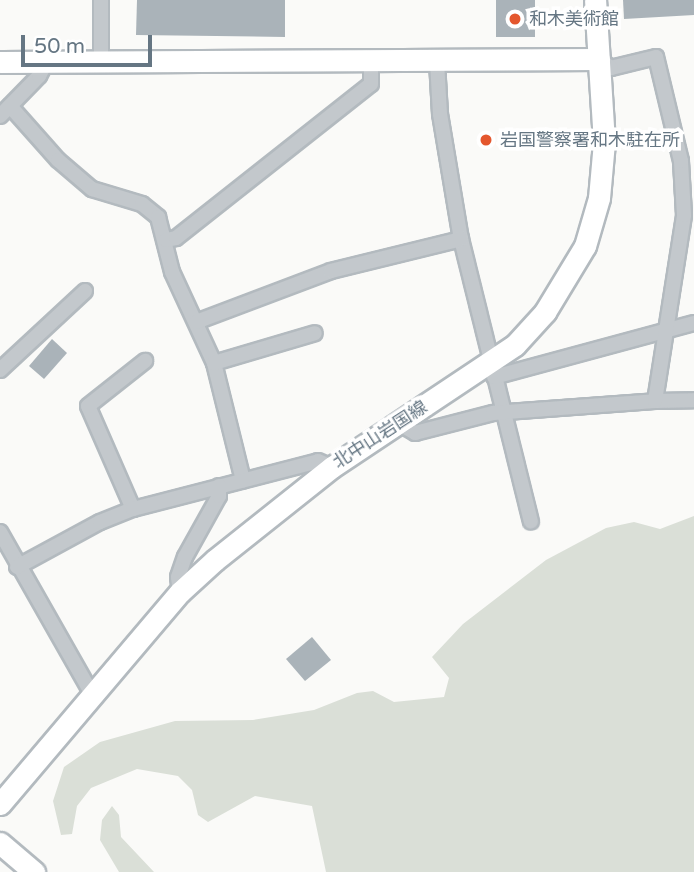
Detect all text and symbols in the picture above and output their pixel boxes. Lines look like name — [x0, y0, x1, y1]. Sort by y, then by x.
place label: 和木美術館 — [529, 8, 619, 30]
marker: 和木美術館 — [507, 11, 523, 27]
scale bar — [24, 21, 156, 65]
text: 50 m — [34, 34, 85, 59]
place label: 岩国警察署和木駐在所 — [500, 129, 680, 151]
marker: 岩国警察署和木駐在所 — [478, 132, 494, 148]
street label: 北中山岩国線 — [329, 397, 431, 473]

